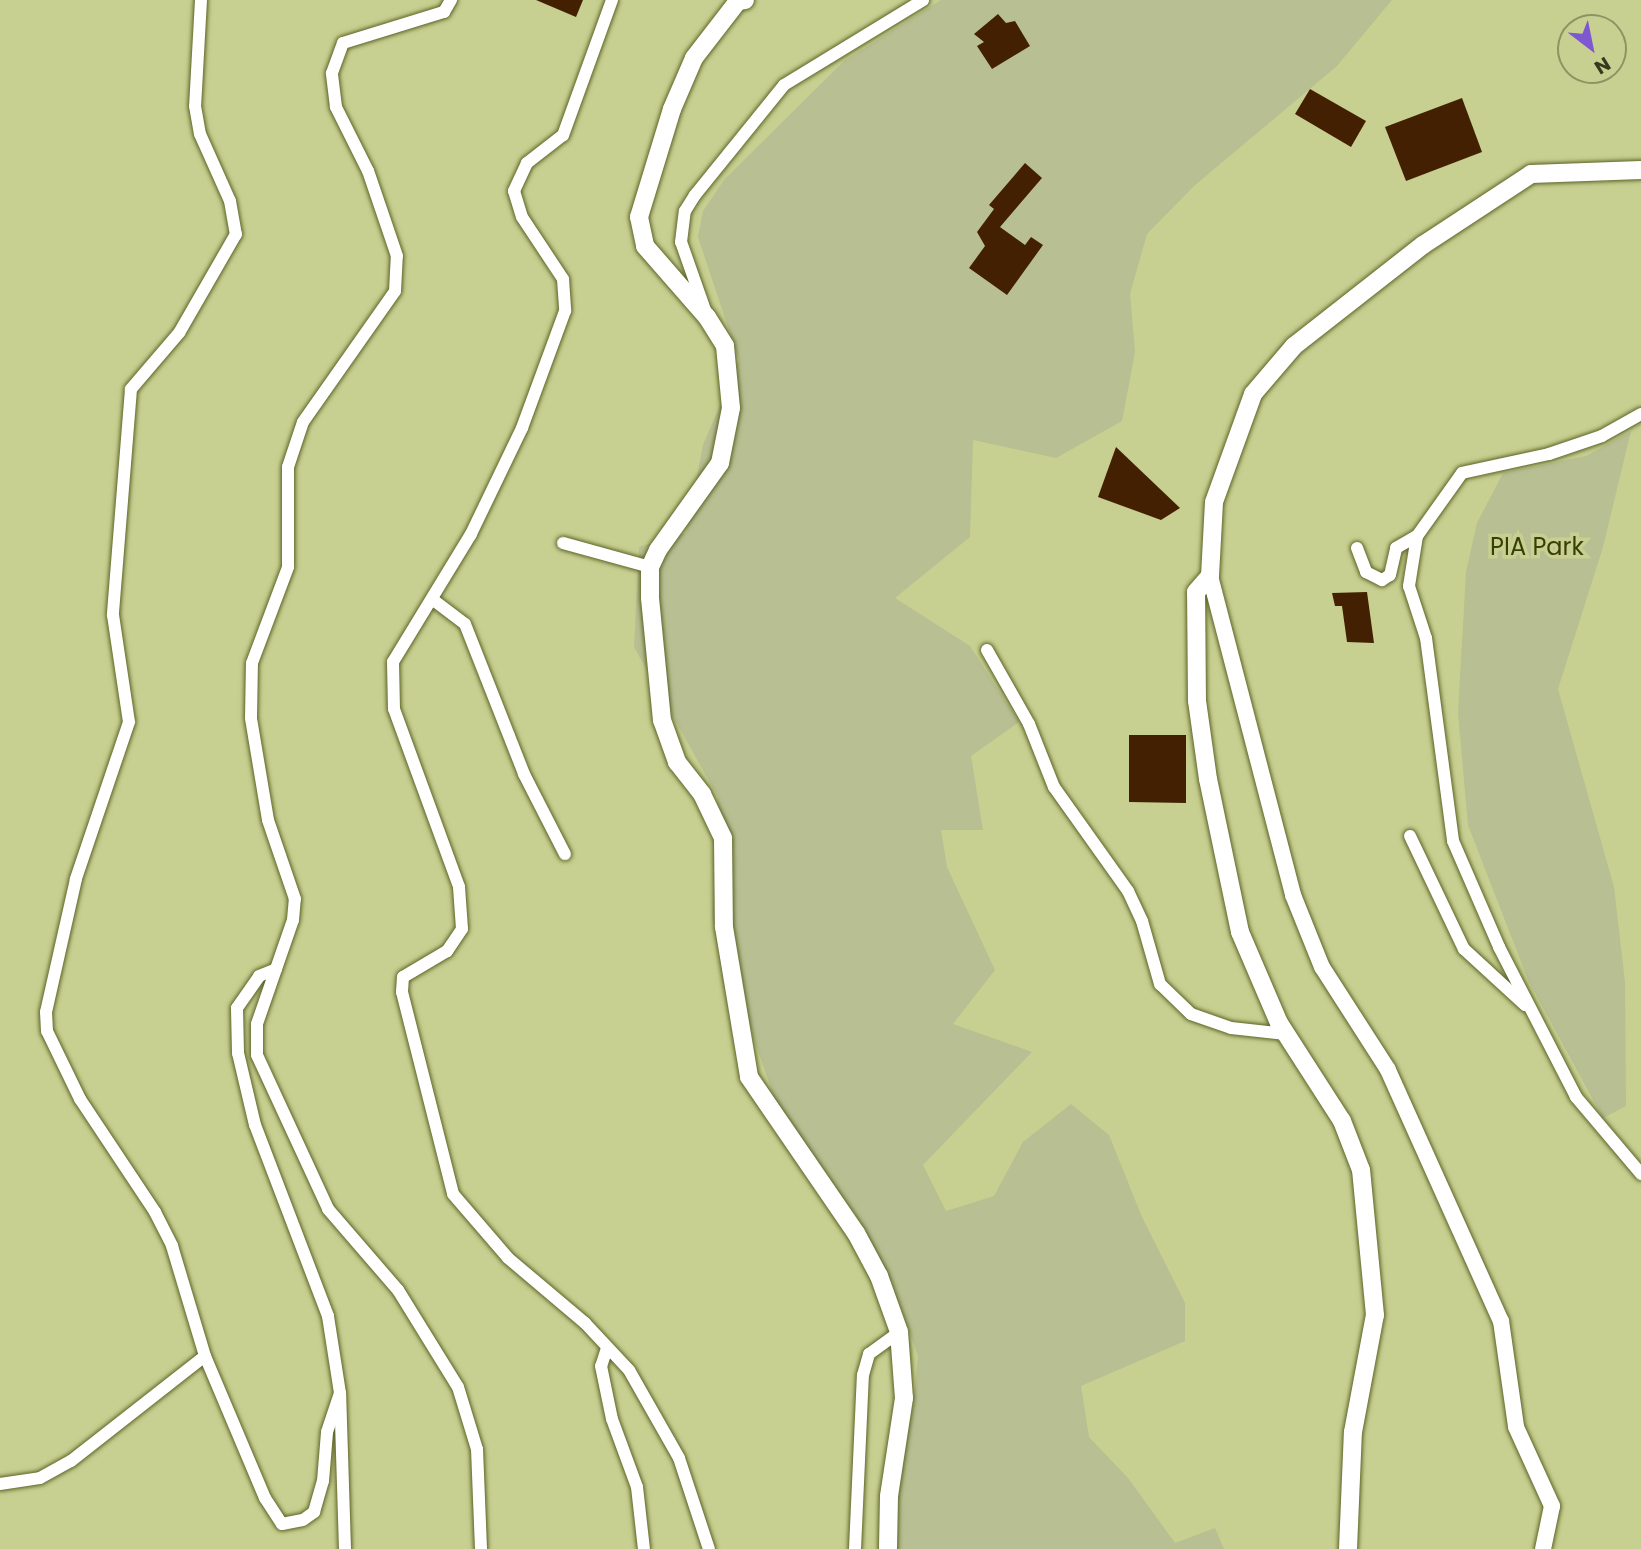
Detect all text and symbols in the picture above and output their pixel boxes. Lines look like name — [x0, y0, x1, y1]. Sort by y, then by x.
north arrow — [1557, 14, 1627, 84]
text: N — [1589, 50, 1616, 81]
park label: PIA Park — [1490, 533, 1584, 561]

